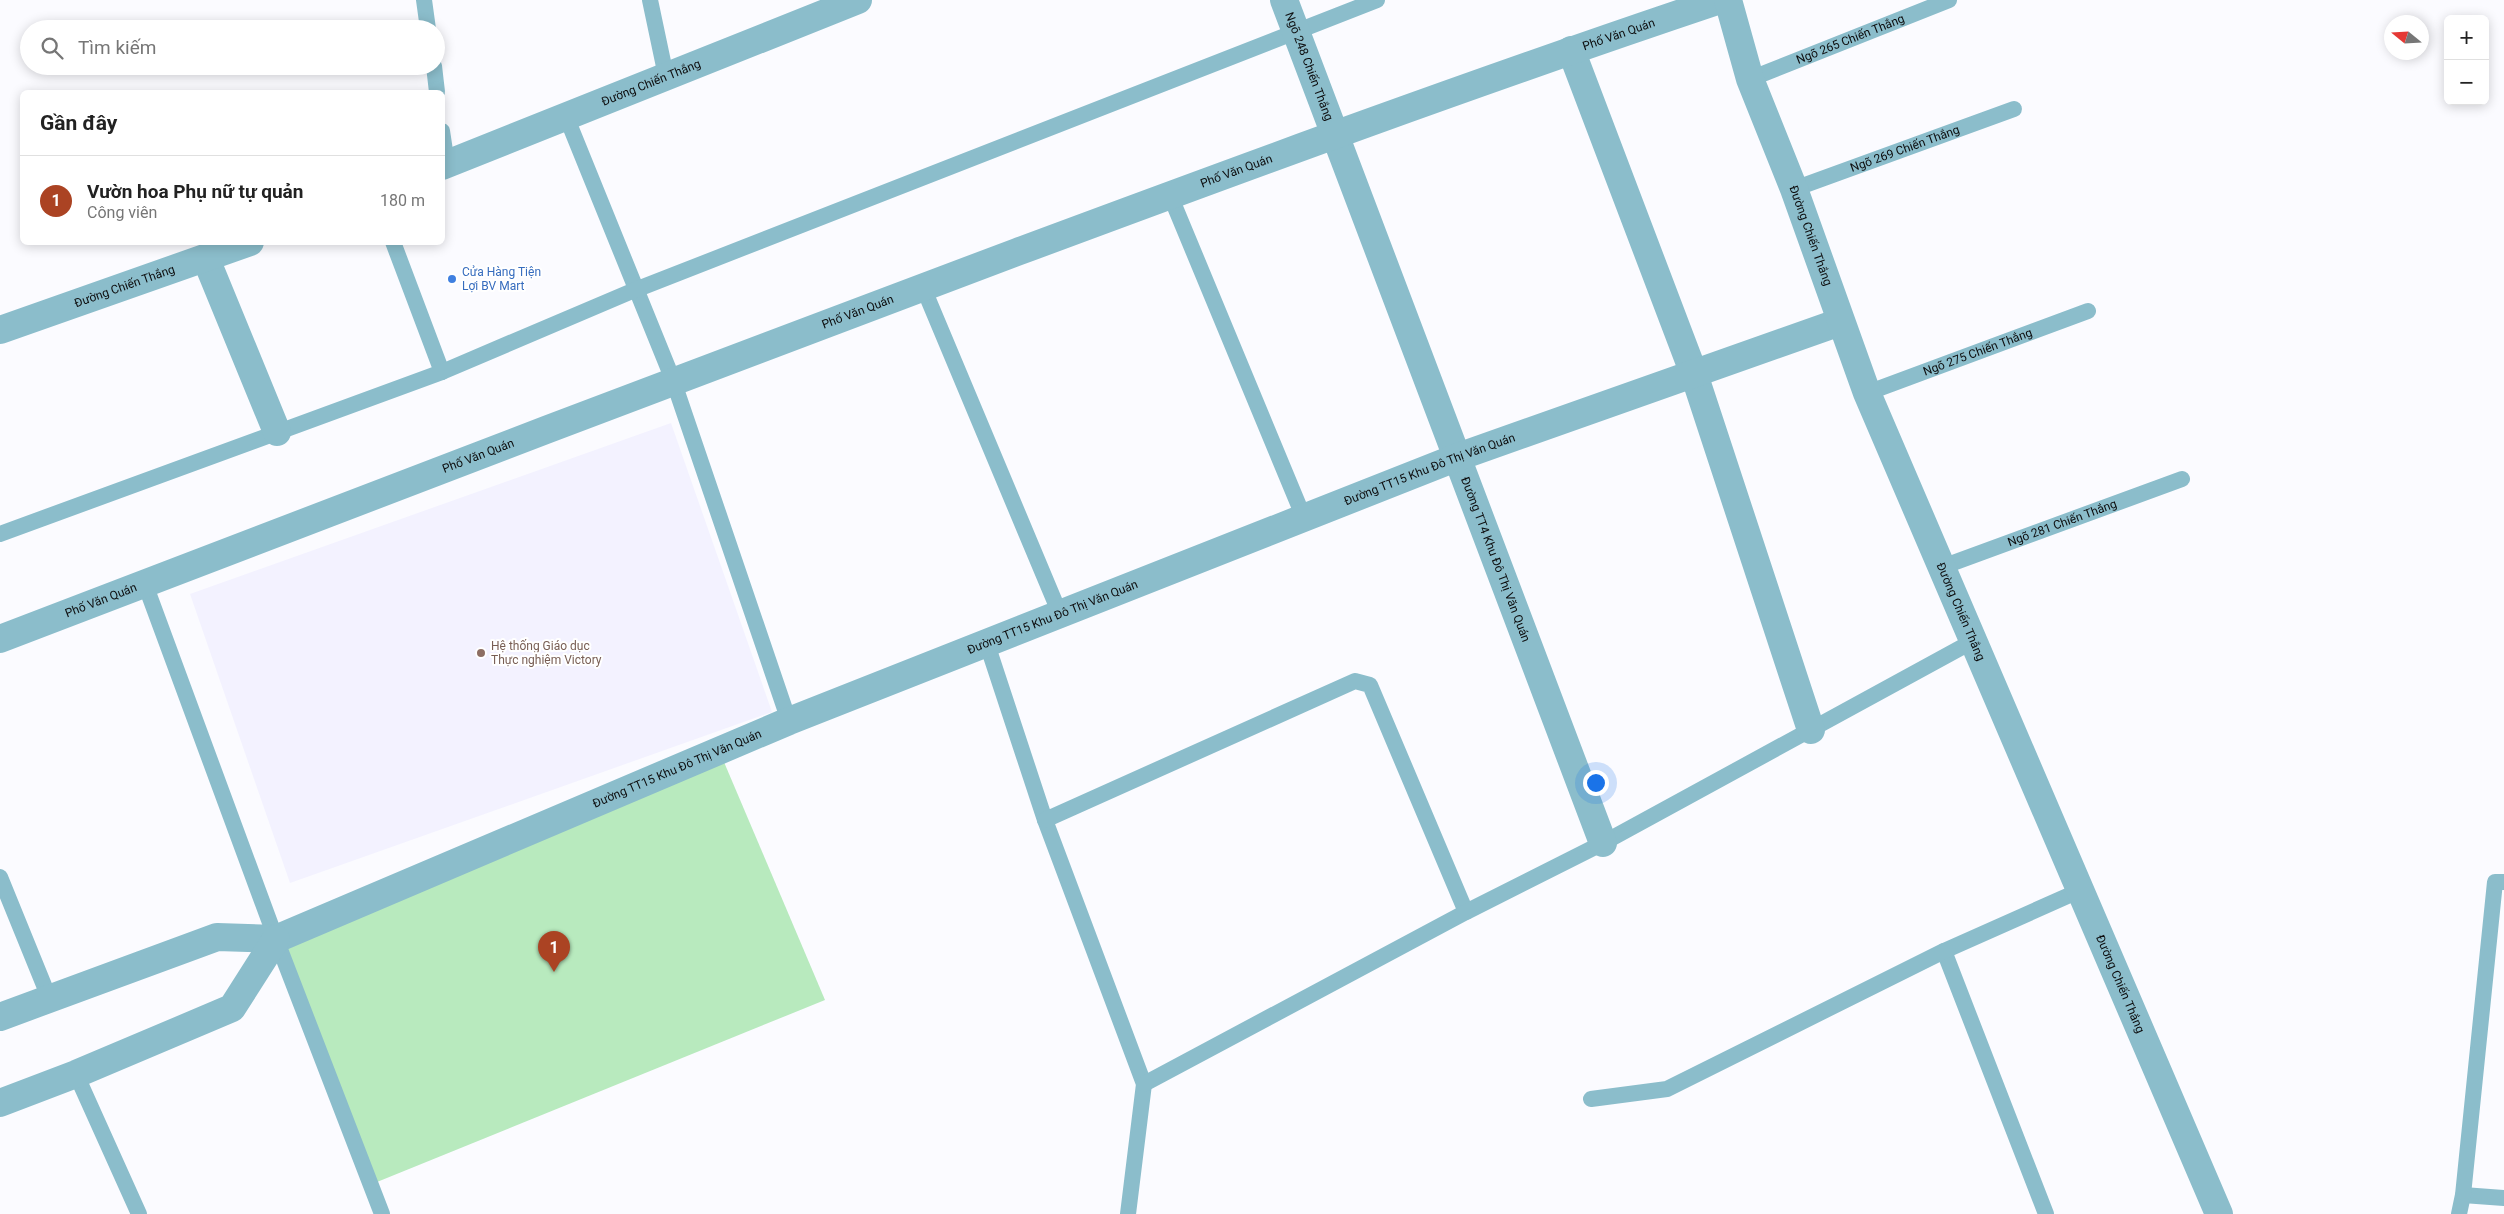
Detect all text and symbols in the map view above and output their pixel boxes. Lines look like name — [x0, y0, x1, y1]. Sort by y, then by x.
street label: Ngõ 248 Chiến Thắng — [1282, 10, 1336, 123]
street label: Ngõ 265 Chiến Thắng — [1794, 11, 1906, 67]
north arrow — [2384, 15, 2429, 60]
map controls — [2444, 15, 2489, 105]
button: + — [2444, 15, 2489, 60]
street label: Phố Văn Quán — [1581, 16, 1657, 53]
search box — [20, 20, 445, 75]
icon: search — [38, 34, 66, 62]
text: Tìm kiếm — [78, 36, 156, 59]
street label: Đường Chiến Thắng — [599, 57, 703, 109]
button: − — [2444, 60, 2489, 105]
text: Gần đây — [40, 111, 117, 135]
street label: Ngõ 269 Chiến Thắng — [1848, 122, 1961, 175]
street label: Phố Văn Quán — [1198, 151, 1274, 190]
text: Vườn hoa Phụ nữ tự quản — [87, 180, 303, 203]
street label: Đường Chiến Thắng — [1786, 184, 1835, 288]
text: 1 — [51, 191, 61, 210]
text: 180 m — [380, 191, 425, 210]
text: Công viên — [87, 203, 157, 222]
street label: Đường Chiến Thắng — [72, 262, 177, 310]
place label: Cửa Hàng Tiện Lợi BV Mart — [462, 265, 541, 293]
marker: Cửa Hàng Tiện Lợi BV Mart — [446, 273, 458, 285]
street label: Phố Văn Quán — [820, 292, 896, 332]
street label: Ngõ 275 Chiến Thắng — [1921, 325, 2034, 379]
street label: Đường TT15 Khu Đô Thị Văn Quán — [1342, 430, 1517, 508]
street label: Phố Văn Quán — [440, 436, 516, 476]
street label: Đường TT4 Khu Đô Thị Văn Quán — [1458, 475, 1533, 644]
street label: Ngõ 281 Chiến Thắng — [2006, 497, 2119, 549]
street label: Đường Chiến Thắng — [1933, 560, 1988, 663]
street label: Đường TT15 Khu Đô Thị Văn Quán — [965, 577, 1140, 657]
street label: Phố Văn Quán — [63, 580, 139, 620]
place label: Hệ thống Giáo dục Thực nghiệm Victory — [491, 639, 602, 667]
marker: Hệ thống Giáo dục Thực nghiệm Victory — [475, 647, 487, 659]
street label: Đường TT15 Khu Đô Thị Văn Quán — [590, 727, 764, 811]
your location — [1583, 770, 1609, 796]
pin: 1 — [538, 931, 570, 972]
street label: Đường Chiến Thắng — [2093, 933, 2148, 1035]

